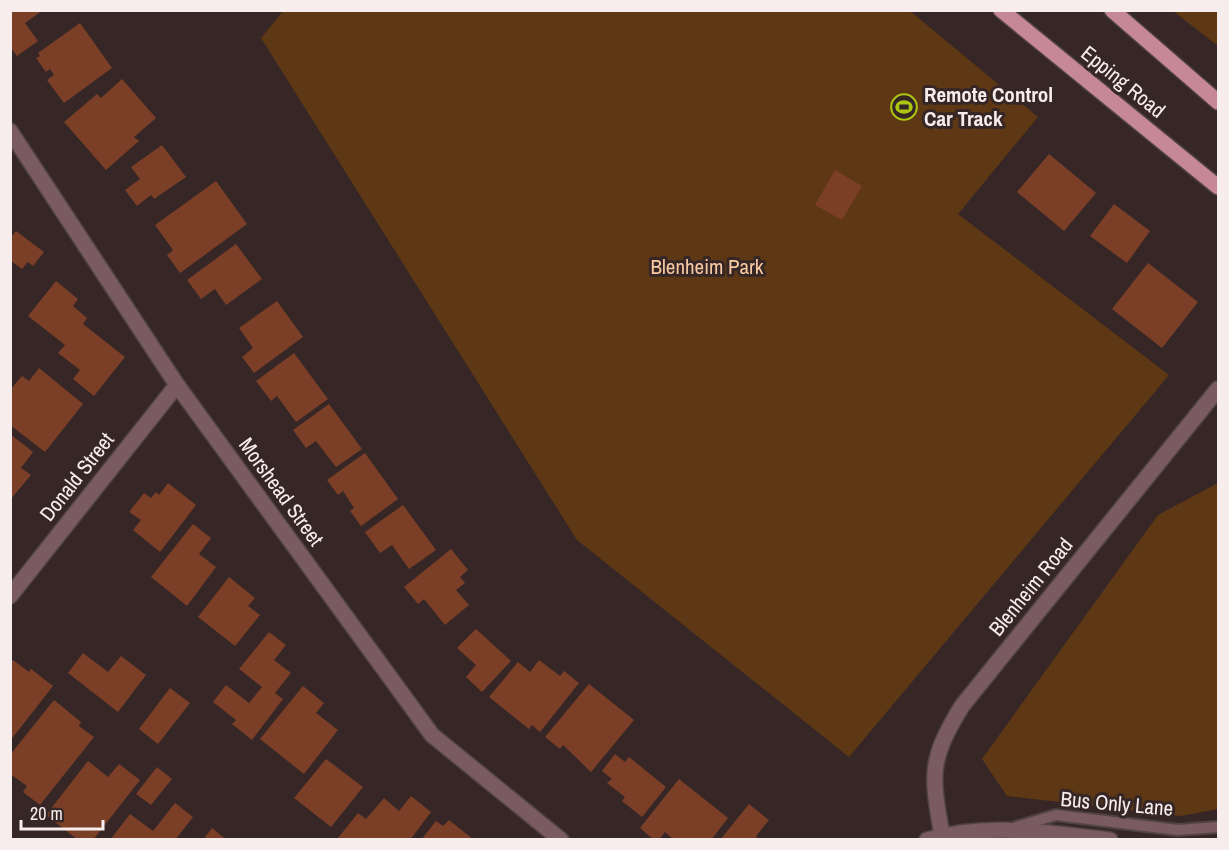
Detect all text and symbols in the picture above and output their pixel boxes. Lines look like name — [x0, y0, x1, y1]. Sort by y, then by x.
street label: Epping Road — [1075, 39, 1172, 125]
place label: Remote Control Car Track — [924, 80, 1053, 133]
sports icon: Remote Control Car Track — [889, 92, 919, 122]
park label: Blenheim Park — [651, 252, 764, 281]
street label: Donald Street — [33, 426, 121, 527]
street label: Morshead Street — [232, 432, 331, 552]
street label: Blenheim Road — [982, 531, 1079, 642]
street label: Bus Only Lane — [1060, 784, 1175, 823]
scale bar — [21, 793, 104, 831]
text: 20 m — [30, 801, 63, 826]

